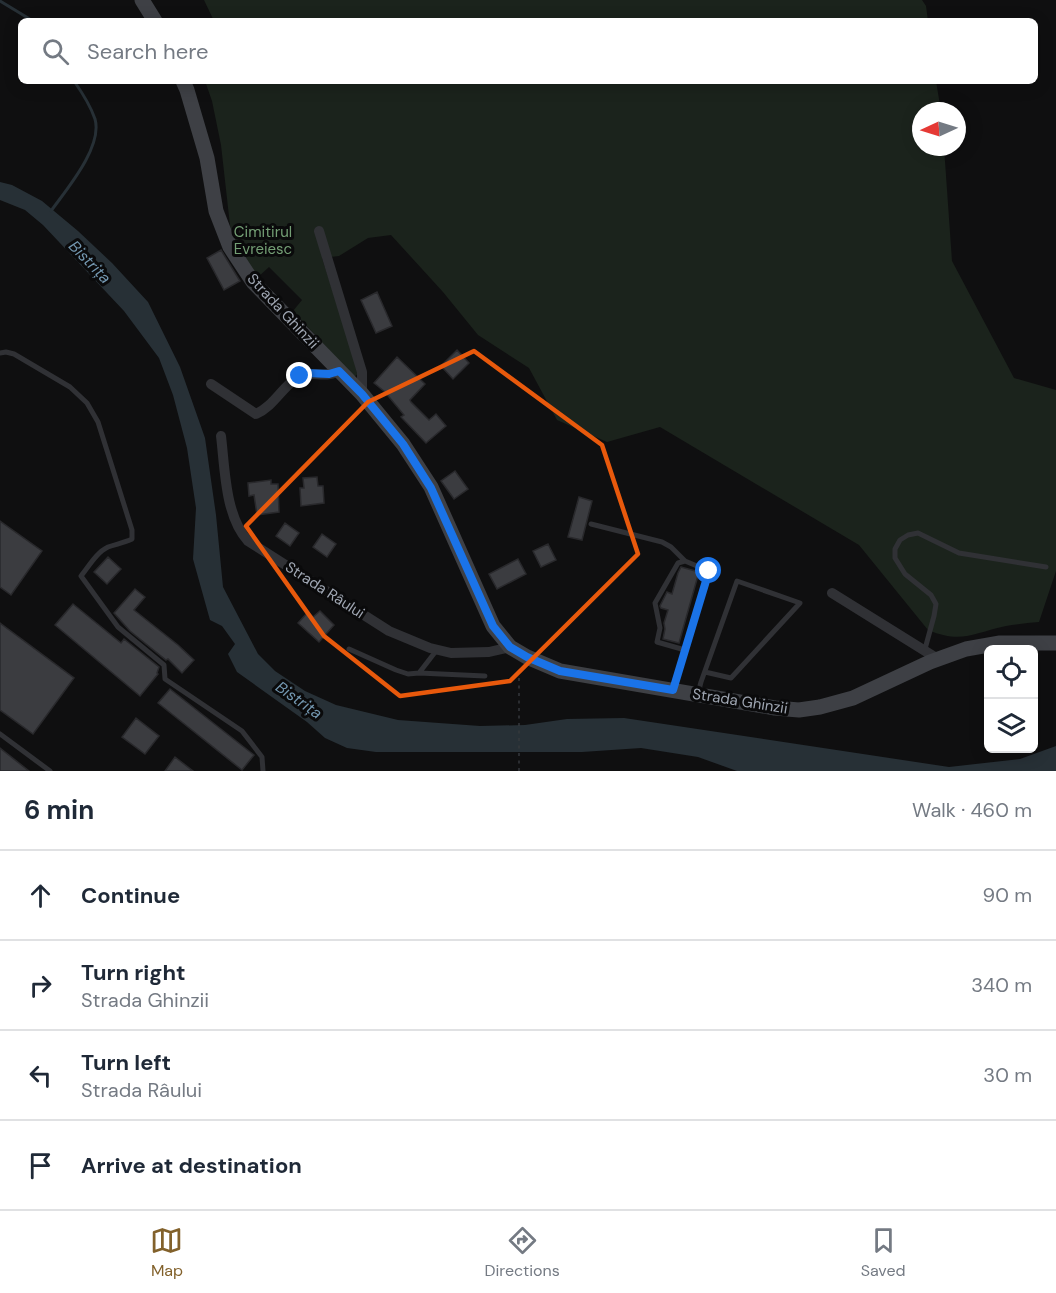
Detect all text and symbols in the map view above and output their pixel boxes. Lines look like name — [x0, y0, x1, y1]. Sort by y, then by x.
search box — [18, 18, 1038, 84]
icon: search — [39, 35, 72, 68]
text: Search here — [87, 37, 208, 66]
north arrow — [912, 102, 966, 156]
park label: Cimitirul Evreiesc — [234, 222, 292, 259]
water label: Bistrița — [64, 236, 116, 288]
street label: Strada Ghinzii — [243, 269, 323, 353]
route end — [286, 362, 312, 388]
street label: Strada Râului — [281, 557, 369, 623]
route start — [695, 557, 721, 583]
map controls — [984, 645, 1038, 753]
button: locate — [984, 645, 1038, 699]
water label: Bistrița — [272, 676, 327, 724]
street label: Strada Ghinzii — [691, 684, 789, 718]
button: layers — [984, 699, 1038, 753]
text: 6 min — [24, 793, 94, 827]
text: Walk · 460 m — [912, 797, 1032, 823]
icon: ahead — [24, 879, 57, 912]
text: Continue — [81, 881, 180, 910]
text: 90 m — [983, 882, 1032, 908]
text: Turn right — [81, 958, 186, 987]
icon: right — [24, 969, 57, 1002]
text: 340 m — [971, 972, 1032, 998]
text: Strada Ghinzii — [81, 987, 209, 1013]
text: Turn left — [81, 1048, 171, 1077]
icon: left — [24, 1059, 57, 1092]
text: 30 m — [983, 1062, 1032, 1088]
text: Strada Râului — [81, 1077, 202, 1103]
icon: arrive — [24, 1149, 57, 1182]
text: Arrive at destination — [81, 1151, 302, 1180]
tab: Map — [150, 1224, 183, 1281]
tab: Directions — [484, 1224, 560, 1281]
tab: Saved — [861, 1224, 906, 1281]

